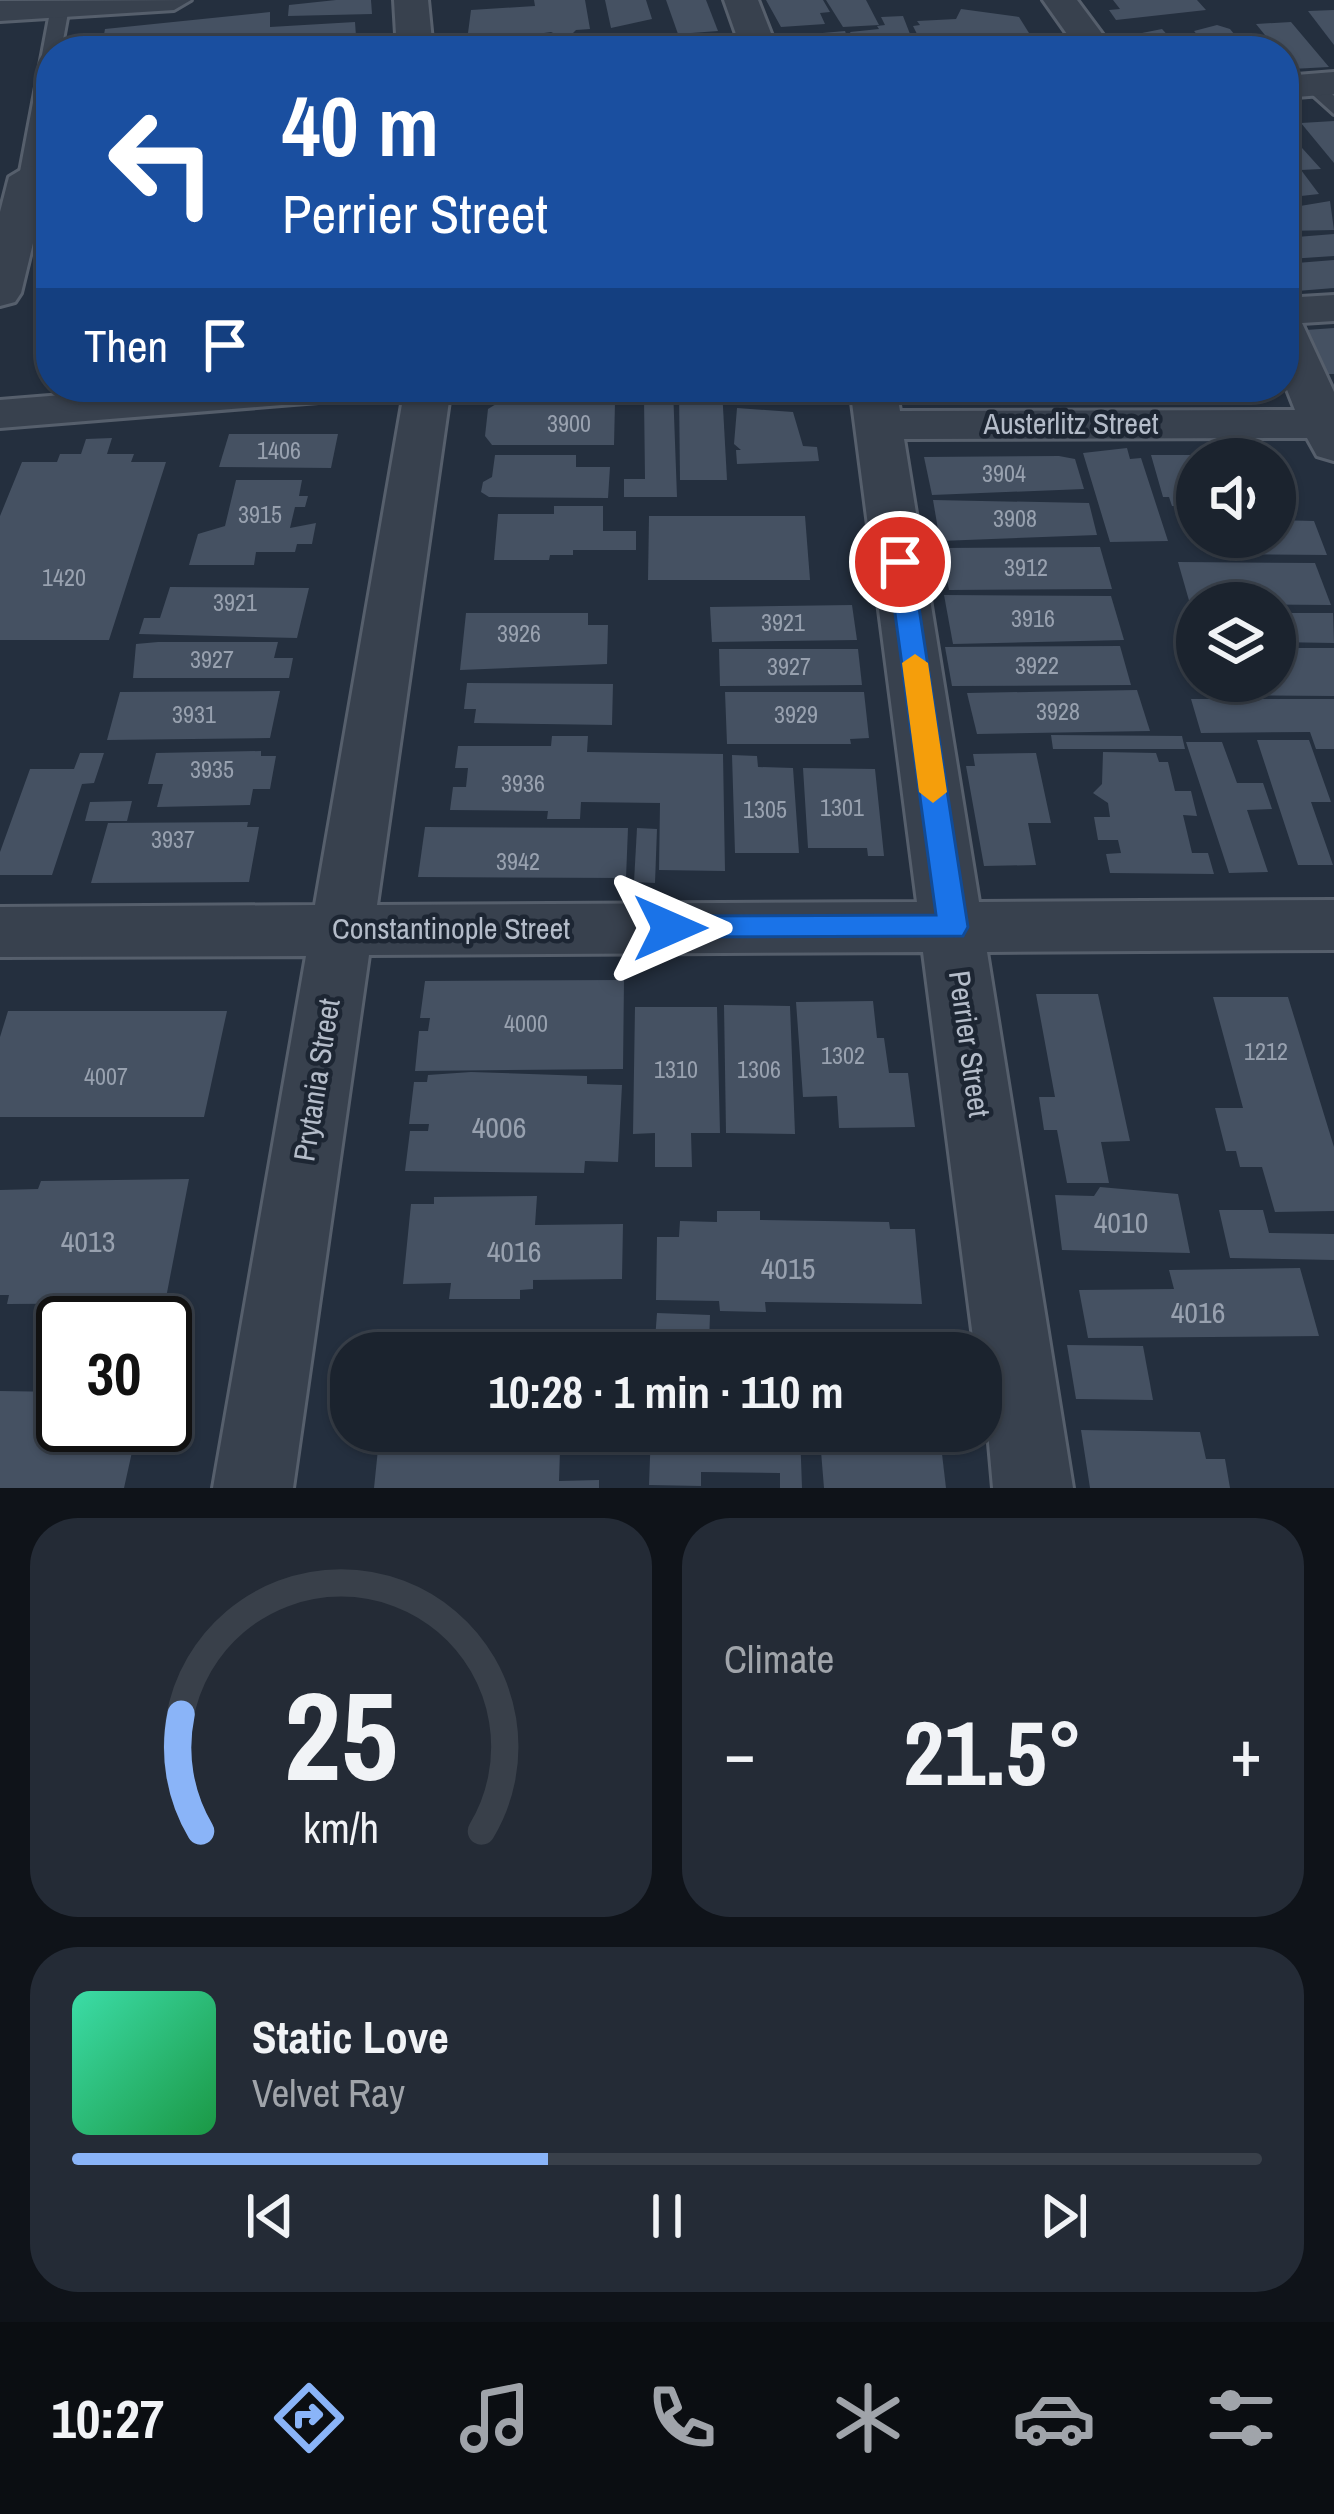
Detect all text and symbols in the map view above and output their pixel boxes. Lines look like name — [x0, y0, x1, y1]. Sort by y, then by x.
text: 40 m — [282, 69, 439, 182]
icon: left — [84, 84, 240, 240]
text: Perrier Street — [282, 177, 548, 250]
icon: arrive — [192, 312, 258, 378]
text: Then — [84, 315, 168, 376]
street label: Austerlitz Street — [982, 403, 1159, 443]
house number: 3900 — [547, 407, 591, 439]
house number: 1406 — [257, 434, 301, 466]
map controls — [1176, 438, 1296, 702]
button: sound — [1176, 438, 1296, 558]
house number: 3904 — [982, 457, 1026, 489]
house number: 3915 — [238, 498, 282, 530]
house number: 3908 — [993, 502, 1037, 534]
pin — [849, 511, 951, 613]
icon: arrive — [867, 529, 933, 595]
house number: 3912 — [1004, 551, 1048, 583]
house number: 1420 — [42, 561, 86, 593]
button: layers — [1176, 582, 1296, 702]
house number: 3921 — [213, 586, 257, 618]
house number: 3916 — [1011, 602, 1055, 634]
house number: 3921 — [761, 606, 805, 638]
house number: 3926 — [497, 617, 541, 649]
house number: 3927 — [190, 643, 234, 675]
house number: 3922 — [1015, 649, 1059, 681]
house number: 3927 — [767, 650, 811, 682]
house number: 3928 — [1036, 695, 1080, 727]
house number: 3931 — [172, 698, 216, 730]
house number: 3929 — [774, 698, 818, 730]
house number: 3935 — [190, 753, 234, 785]
house number: 3936 — [501, 767, 545, 799]
house number: 1301 — [820, 791, 864, 823]
house number: 1305 — [743, 793, 787, 825]
house number: 3937 — [151, 823, 195, 855]
house number: 3942 — [496, 845, 540, 877]
position arrow — [607, 865, 733, 991]
street label: Constantinople Street — [332, 908, 570, 948]
street label: Perrier Street — [940, 968, 1000, 1120]
street label: Prytania Street — [283, 996, 349, 1164]
house number: 4000 — [504, 1007, 548, 1039]
house number: 1212 — [1244, 1035, 1288, 1067]
house number: 1302 — [821, 1039, 865, 1071]
house number: 1310 — [654, 1053, 698, 1085]
house number: 1306 — [737, 1053, 781, 1085]
house number: 4007 — [84, 1060, 128, 1092]
house number: 4006 — [472, 1107, 526, 1147]
house number: 4010 — [1094, 1202, 1148, 1242]
house number: 4013 — [61, 1221, 115, 1261]
house number: 4016 — [487, 1231, 541, 1271]
house number: 4015 — [761, 1248, 815, 1288]
house number: 4016 — [1171, 1292, 1225, 1332]
speed limit sign: 30 — [36, 1296, 192, 1452]
text: 10:28 · 1 min · 110 m — [489, 1361, 843, 1422]
text: Climate — [724, 1633, 834, 1685]
text: 25 — [284, 1651, 398, 1819]
text: 21.5° — [903, 1692, 1083, 1813]
text: − — [724, 1708, 756, 1797]
text: + — [1230, 1708, 1262, 1797]
text: km/h — [303, 1798, 379, 1855]
text: Static Love — [252, 2006, 449, 2067]
text: Velvet Ray — [252, 2067, 405, 2119]
icon: previous — [237, 2183, 303, 2249]
icon: pause — [634, 2183, 700, 2249]
icon: next — [1031, 2183, 1097, 2249]
icon: directions — [267, 2376, 351, 2460]
icon: music — [453, 2376, 537, 2460]
icon: phone — [640, 2376, 724, 2460]
icon: climate — [826, 2376, 910, 2460]
icon: car — [1012, 2376, 1096, 2460]
icon: filters — [1199, 2376, 1283, 2460]
text: 10:27 — [51, 2382, 164, 2455]

